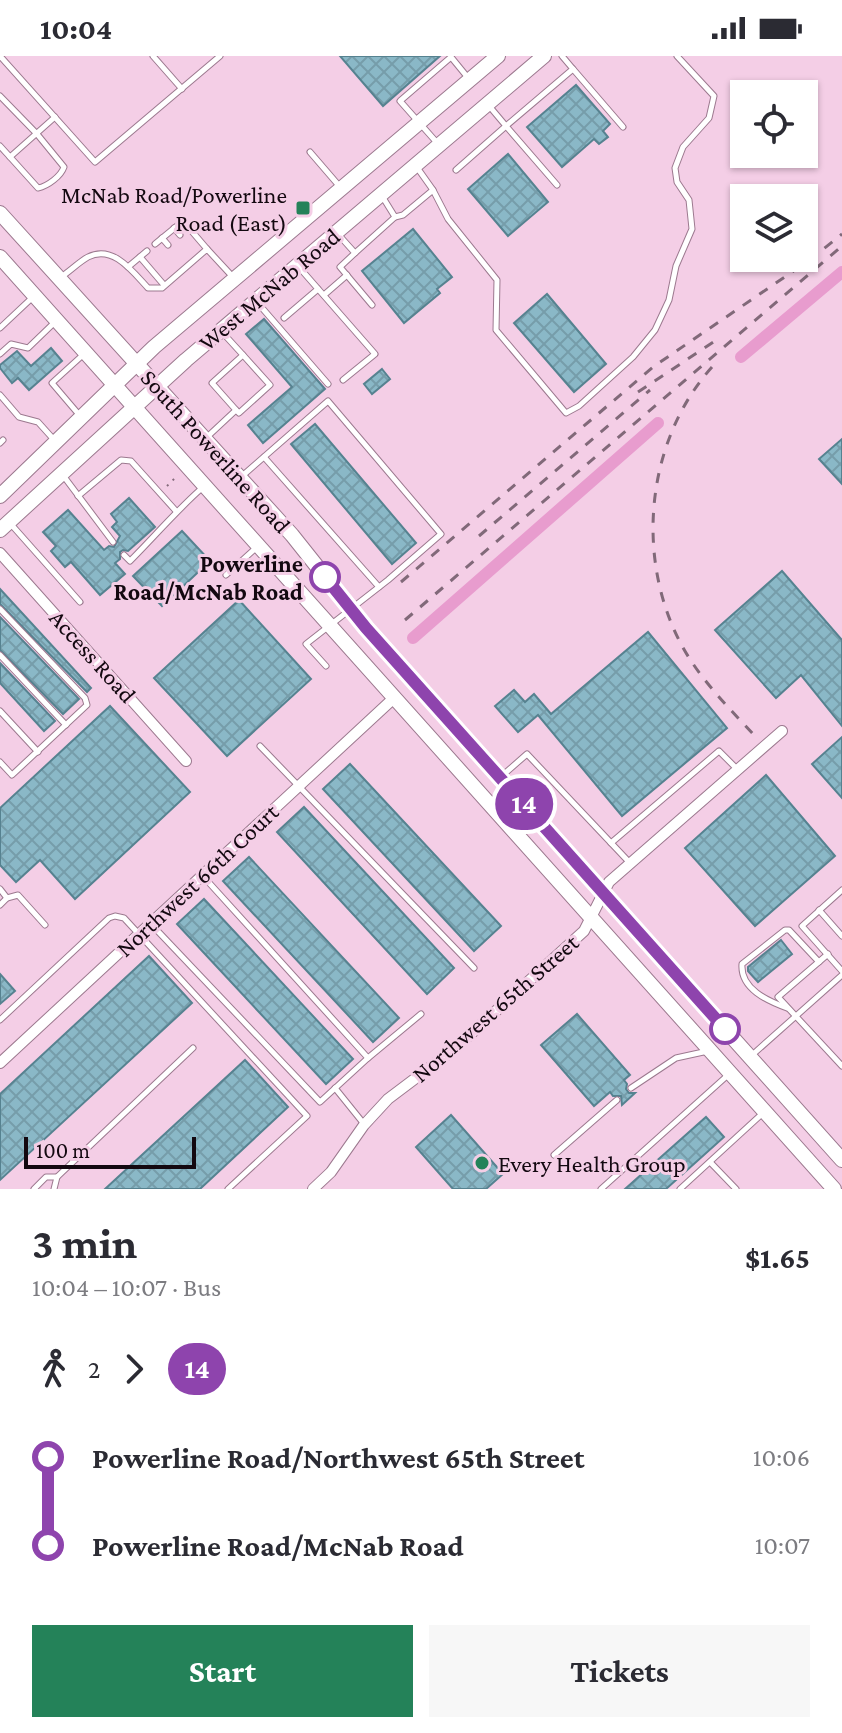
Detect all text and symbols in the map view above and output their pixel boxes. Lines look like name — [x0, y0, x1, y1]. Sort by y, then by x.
text: 10:04 — [40, 12, 112, 45]
map controls — [730, 80, 818, 272]
button: locate — [730, 80, 818, 168]
place label: McNab Road/Powerline Road (East) — [61, 181, 287, 237]
button: layers — [730, 184, 818, 272]
marker: McNab Road/Powerline Road (East) — [294, 199, 312, 217]
street label: West McNab Road — [193, 222, 345, 356]
street label: South Powerline Road — [136, 364, 297, 538]
place label: Powerline Road/McNab Road — [114, 550, 303, 605]
marker: Powerline Road/McNab Road — [310, 562, 340, 592]
street label: Access Road — [44, 604, 142, 708]
line badge: 14 — [488, 778, 560, 830]
text: 14 — [511, 788, 537, 819]
street label: Northwest 66th Court — [110, 797, 284, 962]
street label: Northwest 65th Street — [406, 928, 584, 1088]
unlabelled marker — [710, 1014, 740, 1044]
scale bar — [24, 1133, 196, 1169]
text: 100 m — [36, 1138, 90, 1163]
place label: Every Health Group — [498, 1150, 686, 1177]
marker: Every Health Group — [473, 1154, 491, 1172]
text: 3 min — [32, 1219, 137, 1267]
text: $1.65 — [745, 1241, 810, 1274]
text: 10:04 – 10:07 · Bus — [32, 1273, 221, 1302]
icon: walk — [32, 1347, 76, 1391]
icon: forward — [112, 1347, 156, 1391]
text: 14 — [184, 1353, 210, 1384]
text: 2 — [88, 1355, 100, 1384]
text: Powerline Road/Northwest 65th Street — [92, 1441, 585, 1474]
text: 10:06 — [753, 1443, 810, 1472]
text: Powerline Road/McNab Road — [92, 1529, 464, 1562]
text: 10:07 — [755, 1531, 810, 1560]
button: Start — [32, 1625, 413, 1717]
button: Tickets — [429, 1625, 810, 1717]

